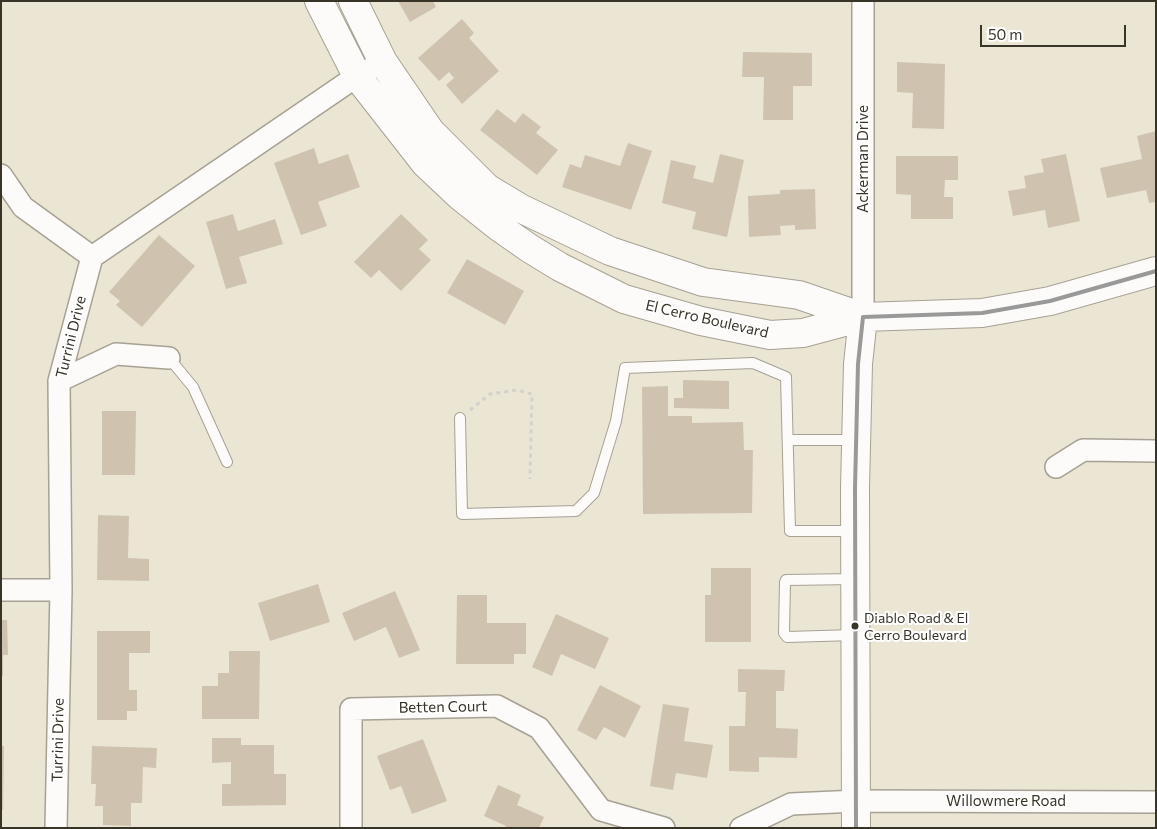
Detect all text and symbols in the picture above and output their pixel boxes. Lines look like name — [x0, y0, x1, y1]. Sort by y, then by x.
scale bar — [982, 15, 1128, 47]
text: 50 m — [988, 25, 1022, 43]
street label: Ackerman Drive — [854, 105, 872, 213]
street label: Turrini Drive — [52, 294, 90, 380]
street label: El Cerro Boulevard — [644, 296, 770, 342]
place label: Diablo Road & El Cerro Boulevard — [864, 610, 968, 642]
marker: Diablo Road & El Cerro Boulevard — [850, 621, 860, 631]
street label: Betten Court — [398, 697, 488, 717]
street label: Turrini Drive — [48, 698, 68, 782]
street label: Willowmere Road — [946, 792, 1066, 810]

